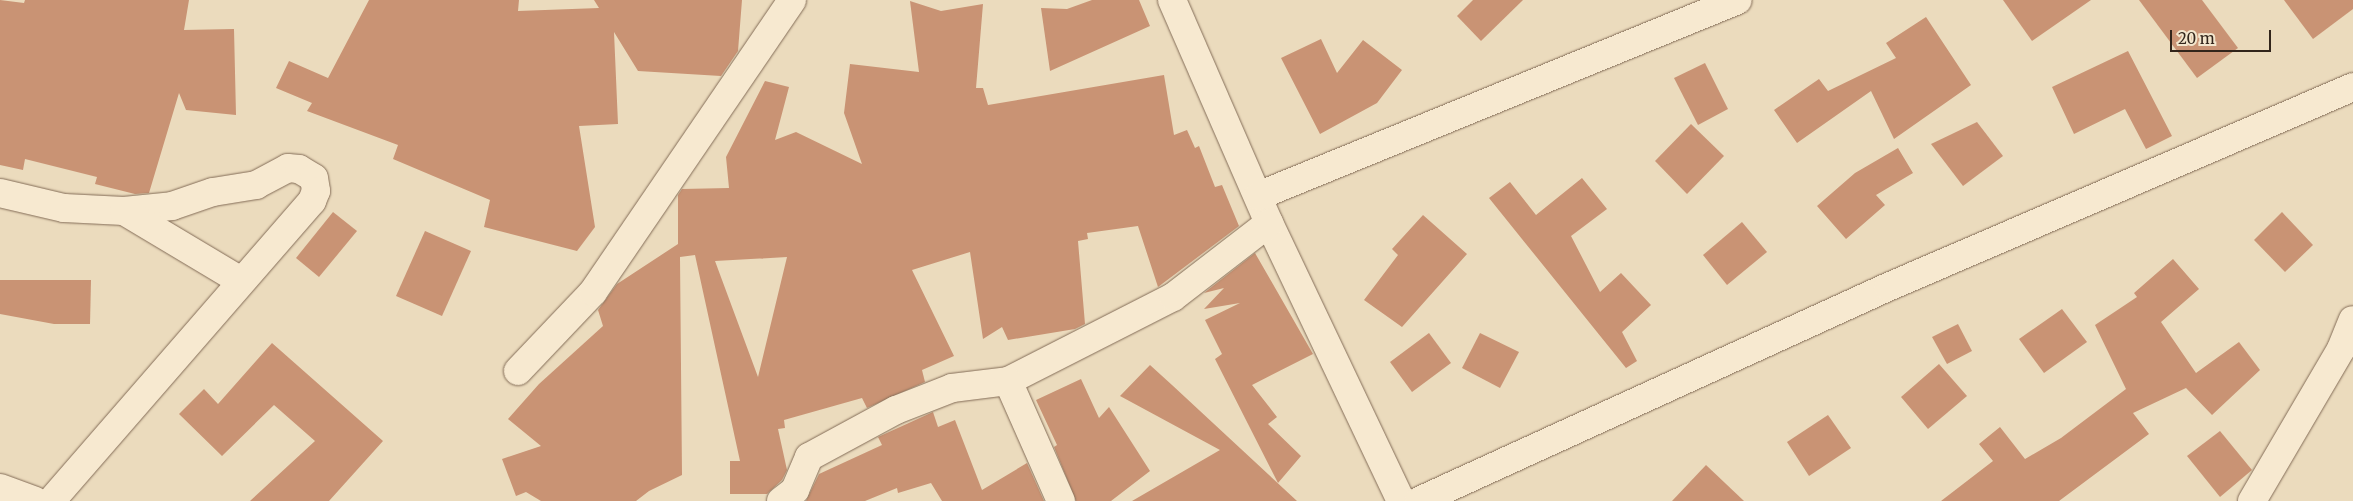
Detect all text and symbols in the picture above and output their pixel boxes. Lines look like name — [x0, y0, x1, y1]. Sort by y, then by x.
scale bar — [2173, 20, 2274, 52]
text: 20 m — [2178, 29, 2215, 48]

